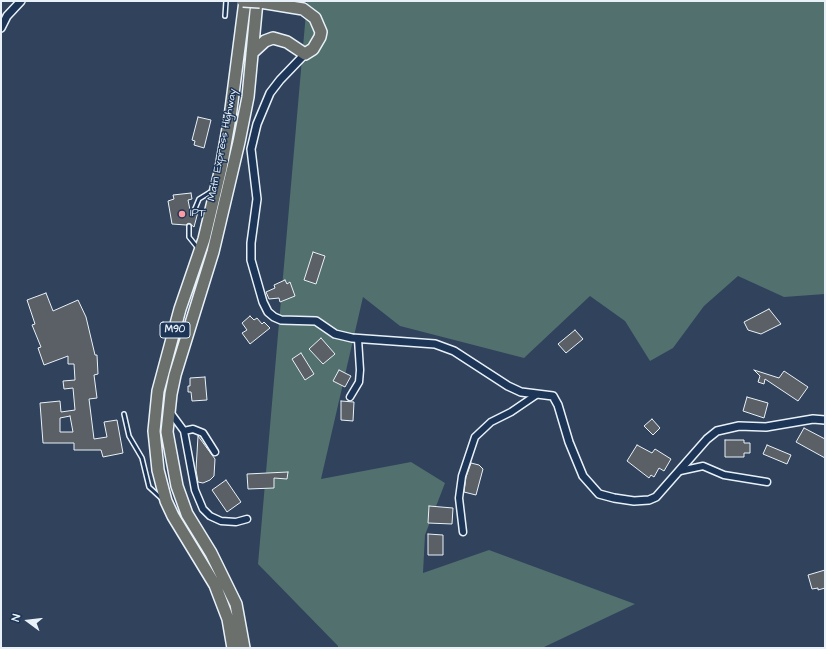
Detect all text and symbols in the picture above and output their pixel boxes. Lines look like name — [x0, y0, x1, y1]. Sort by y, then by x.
street label: Matn Express Highway — [206, 88, 240, 202]
place label: IPT — [190, 207, 206, 221]
marker: IPT — [177, 209, 187, 219]
road number: M90 — [160, 322, 190, 338]
north arrow — [8, 601, 48, 641]
text: N — [8, 612, 24, 623]

